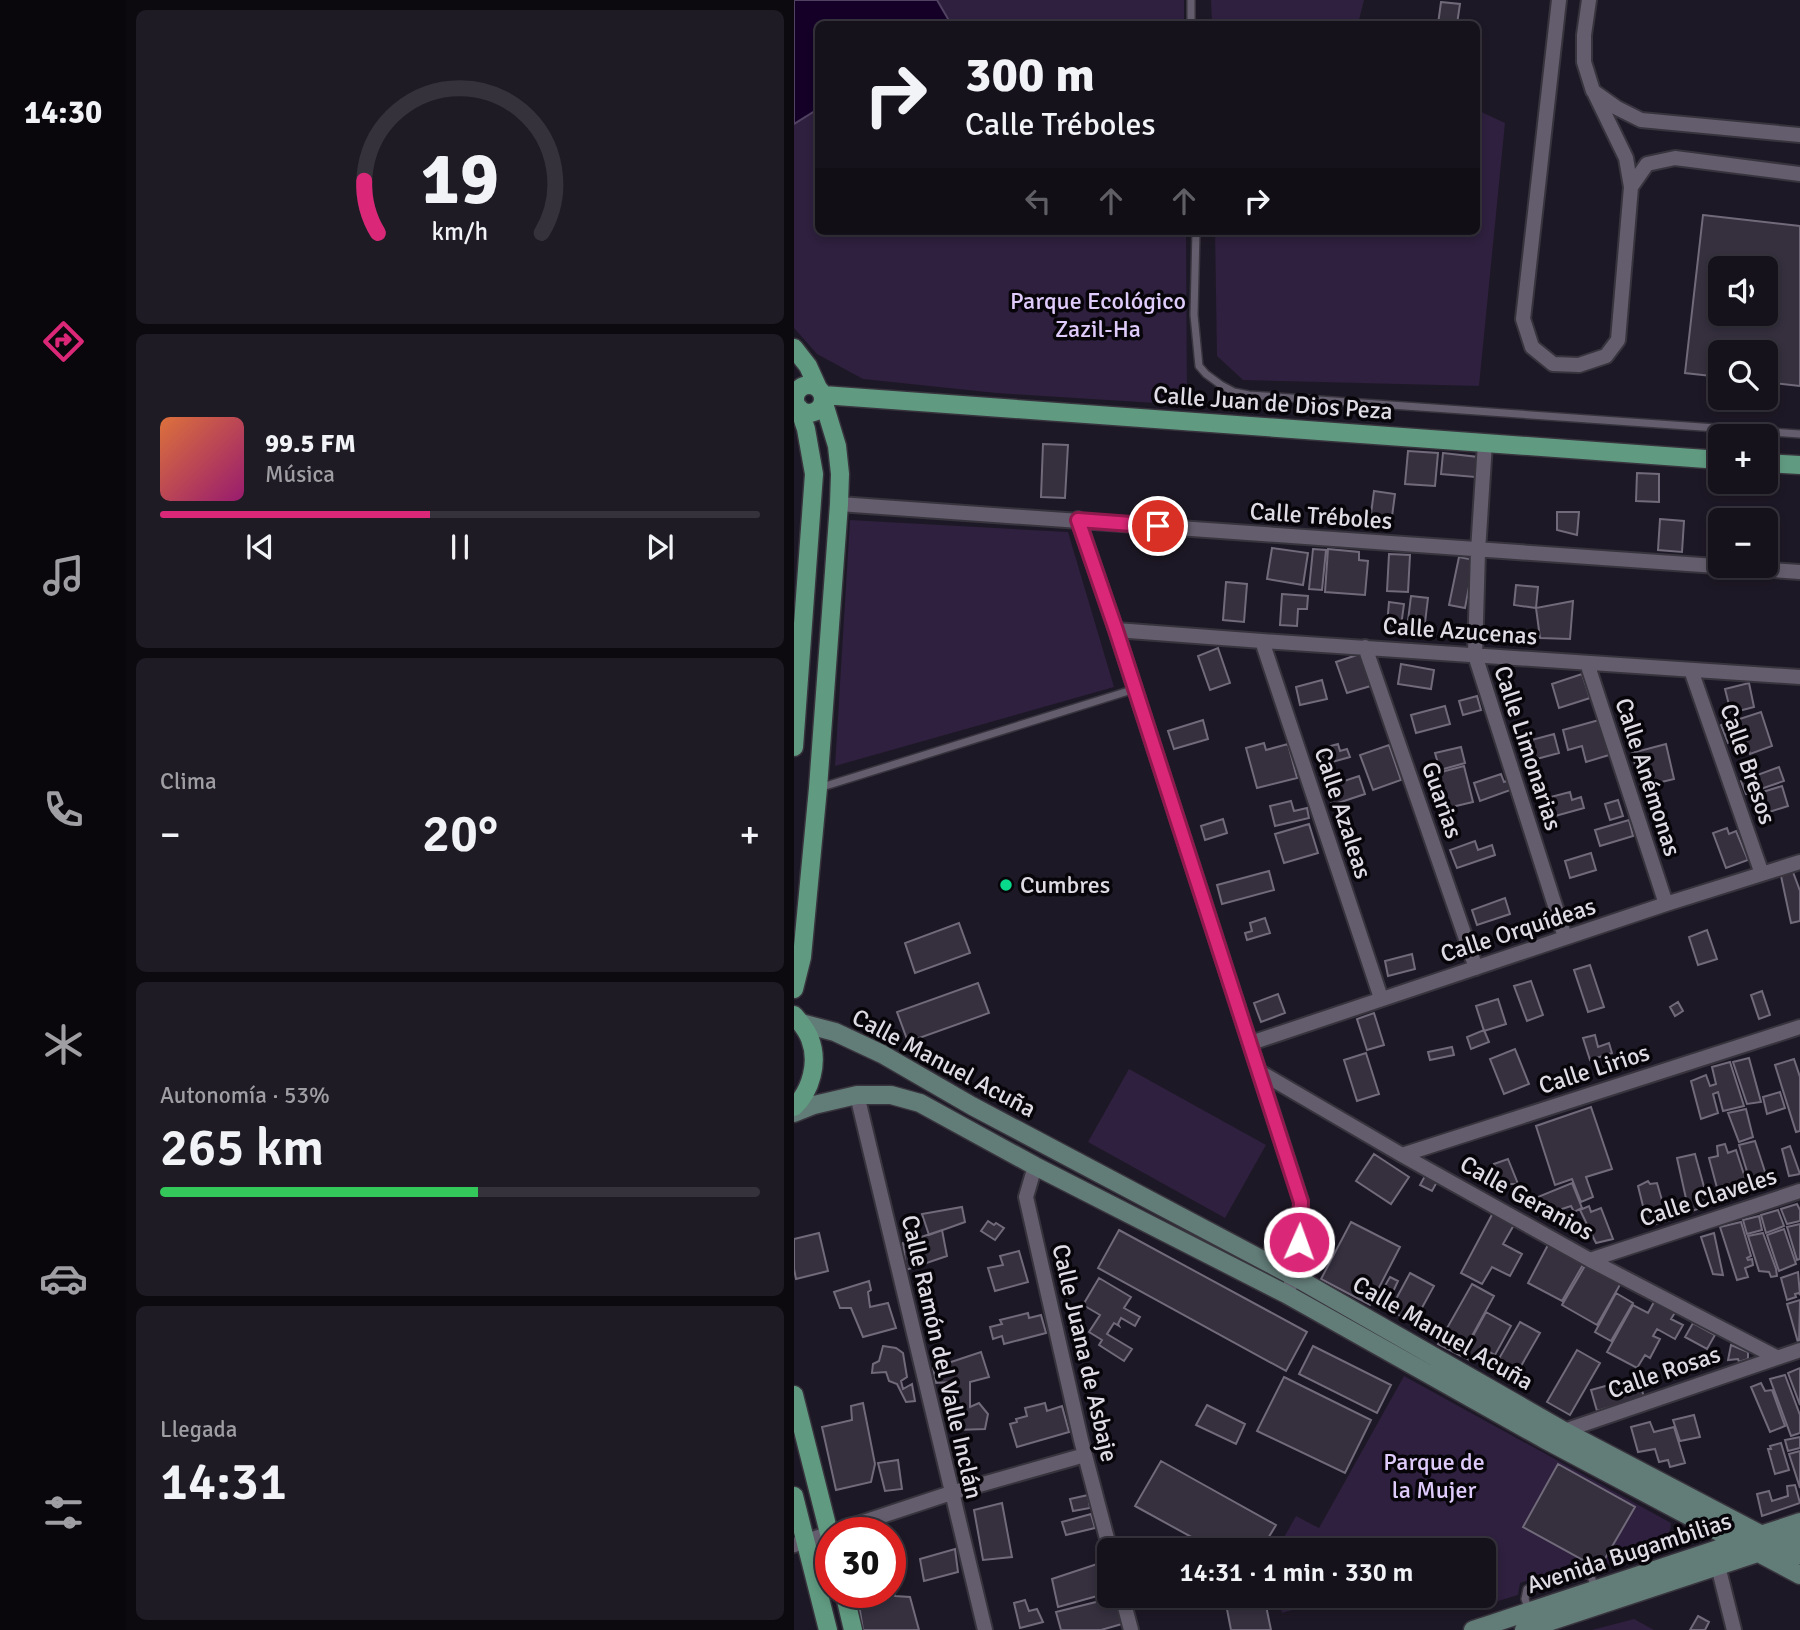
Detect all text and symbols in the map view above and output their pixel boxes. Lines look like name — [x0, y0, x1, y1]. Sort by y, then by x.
text: 300 m — [965, 45, 1095, 105]
icon: right — [850, 49, 941, 140]
text: 14:30 — [24, 93, 102, 132]
text: Calle Tréboles — [965, 105, 1156, 144]
text: 19 — [421, 135, 499, 224]
icon: left — [1019, 182, 1057, 220]
icon: ahead — [1092, 182, 1130, 220]
icon: ahead — [1165, 182, 1203, 220]
icon: right — [1238, 182, 1276, 220]
text: km/h — [432, 216, 488, 247]
map controls — [1708, 256, 1778, 578]
button: sound — [1708, 256, 1778, 326]
park label: Parque Ecológico Zazil-Ha — [1010, 286, 1186, 344]
icon: directions — [39, 317, 88, 366]
button: search — [1708, 340, 1778, 410]
street label: Calle Juan de Dios Peza — [1152, 380, 1394, 426]
button: + — [1708, 424, 1778, 494]
text: 99.5 FM — [265, 428, 356, 460]
text: Música — [265, 460, 335, 489]
pin — [1128, 496, 1188, 556]
street label: Calle Tréboles — [1249, 496, 1393, 536]
icon: arrive — [1139, 507, 1177, 545]
button: − — [1708, 508, 1778, 578]
icon: previous — [241, 528, 279, 566]
icon: pause — [441, 528, 479, 566]
icon: next — [641, 528, 679, 566]
icon: music — [39, 551, 88, 600]
street label: Calle Azucenas — [1382, 611, 1538, 651]
street label: Calle Limonarias — [1487, 662, 1569, 834]
street label: Calle Anémonas — [1608, 694, 1688, 860]
street label: Calle Bresos — [1713, 700, 1783, 828]
street label: Calle Azaleas — [1308, 743, 1378, 883]
street label: Guarias — [1415, 758, 1469, 842]
text: Clima — [160, 767, 217, 796]
icon: phone — [39, 785, 88, 834]
text: 20° — [422, 802, 498, 866]
text: − — [160, 811, 181, 858]
text: + — [739, 811, 760, 858]
place label: Cumbres — [1020, 870, 1110, 900]
marker: Cumbres — [998, 877, 1014, 893]
street label: Calle Orquídeas — [1437, 891, 1599, 969]
street label: Calle Manuel Acuña — [847, 1002, 1041, 1124]
icon: climate — [39, 1020, 88, 1069]
street label: Calle Lirios — [1535, 1037, 1653, 1101]
text: Autonomía · 53% — [160, 1081, 330, 1110]
text: 265 km — [160, 1116, 324, 1180]
street label: Calle Geranios — [1455, 1149, 1599, 1247]
street label: Calle Claveles — [1636, 1161, 1780, 1233]
position arrow — [1262, 1205, 1336, 1279]
street label: Calle Ramón del Valle Inclán — [895, 1212, 989, 1502]
street label: Calle Juana de Asbaje — [1045, 1241, 1125, 1465]
icon: car — [39, 1254, 88, 1303]
street label: Calle Manuel Acuña — [1347, 1269, 1539, 1397]
street label: Calle Rosas — [1604, 1339, 1724, 1405]
text: Llegada — [160, 1415, 237, 1444]
park label: Parque de la Mujer — [1383, 1447, 1485, 1505]
text: 14:31 — [160, 1450, 287, 1514]
icon: filters — [39, 1488, 88, 1537]
street label: Avenida Bugambilias — [1523, 1506, 1735, 1600]
speed limit sign: 30 — [815, 1517, 906, 1608]
text: 14:31 · 1 min · 330 m — [1180, 1557, 1413, 1589]

